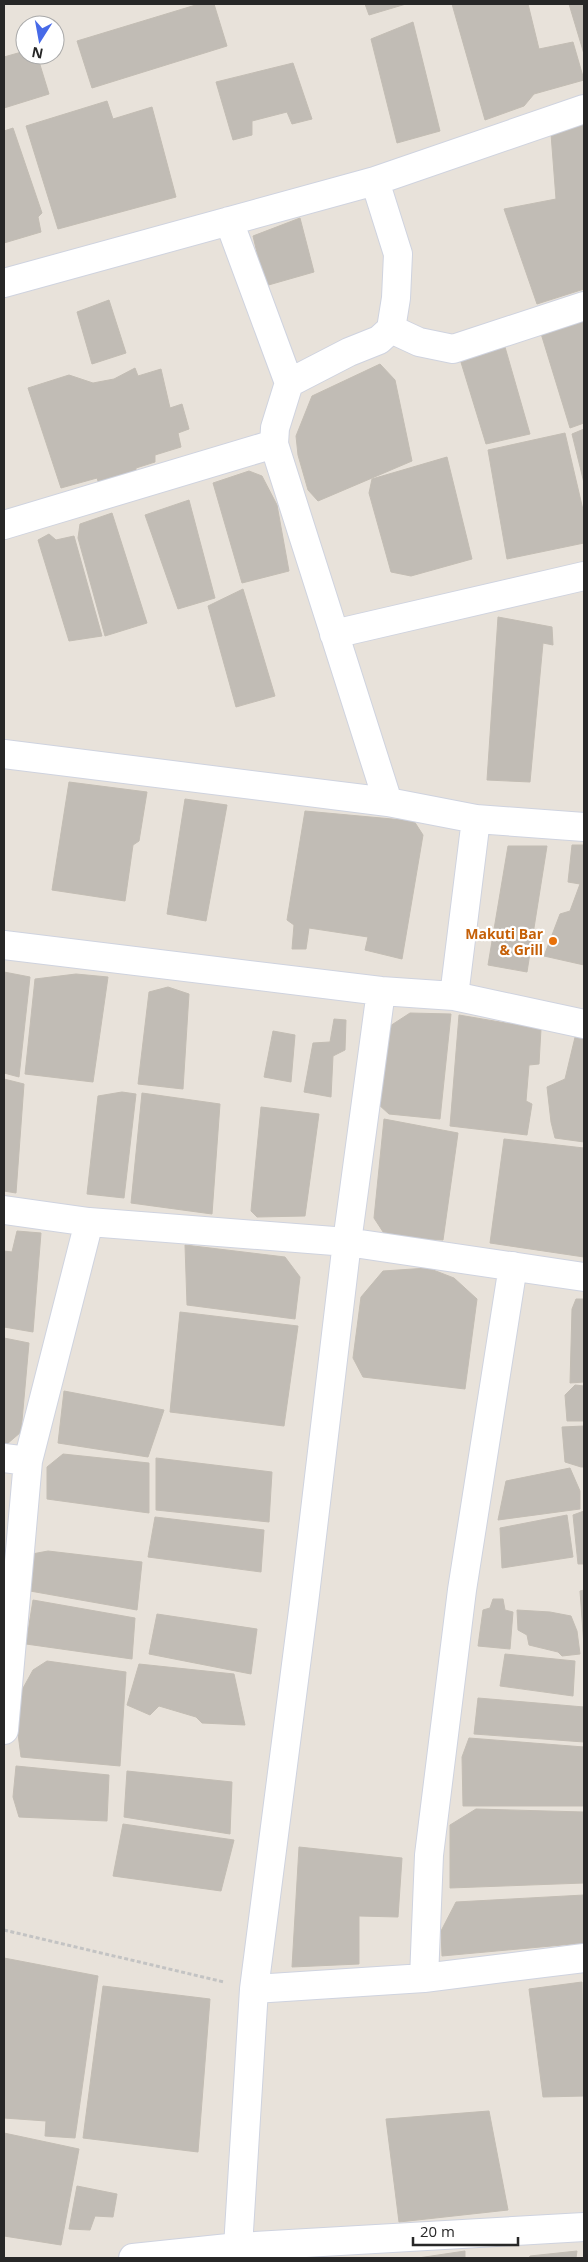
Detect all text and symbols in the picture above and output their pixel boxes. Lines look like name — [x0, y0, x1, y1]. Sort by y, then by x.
north arrow — [15, 15, 65, 65]
text: N — [30, 43, 45, 64]
place label: Makuti Bar & Grill — [465, 924, 544, 959]
marker: Makuti Bar & Grill — [547, 935, 559, 947]
scale bar — [413, 2214, 518, 2246]
text: 20 m — [420, 2221, 455, 2241]

